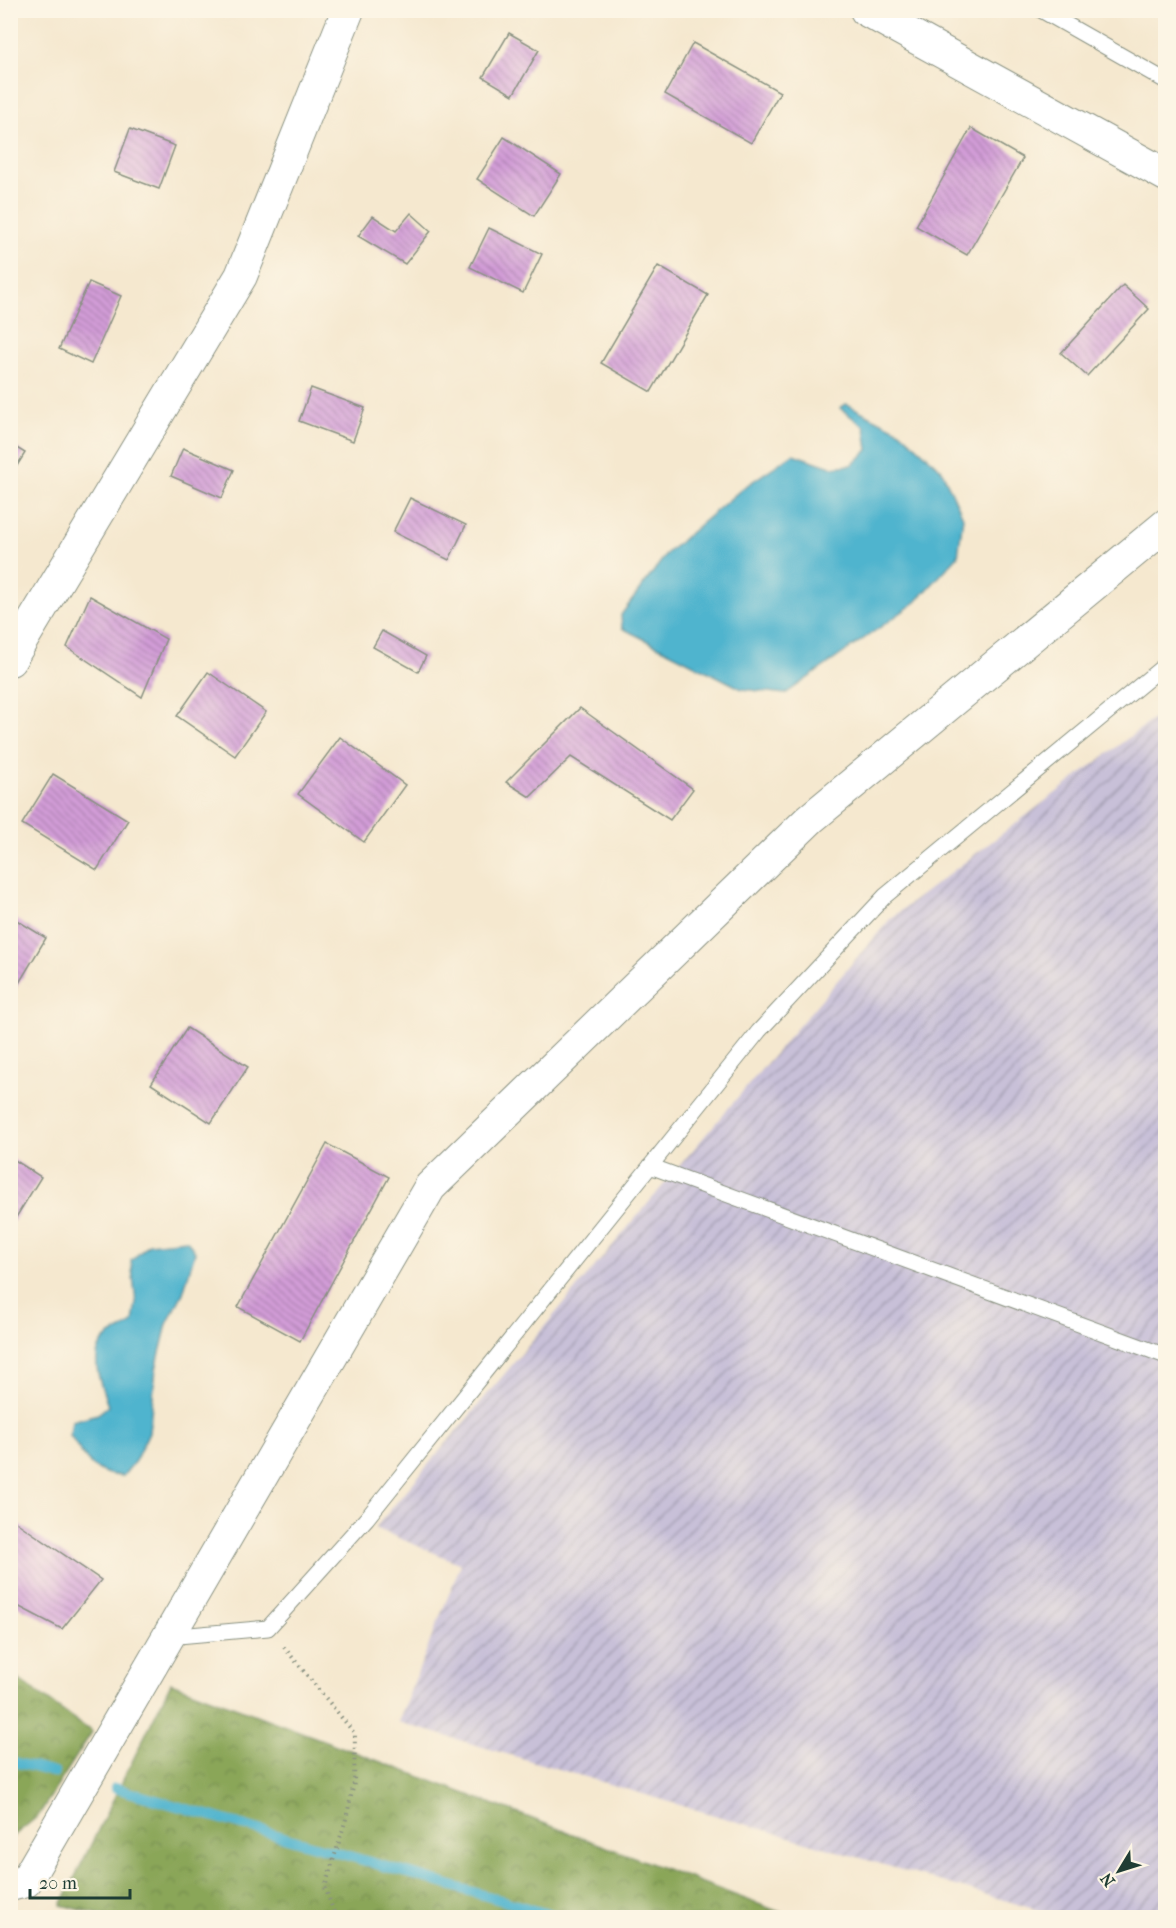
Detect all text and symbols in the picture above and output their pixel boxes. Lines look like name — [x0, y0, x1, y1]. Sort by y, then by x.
north arrow — [1089, 1841, 1149, 1901]
scale bar — [30, 1862, 130, 1900]
text: N — [1096, 1869, 1119, 1891]
text: 20 m — [39, 1873, 77, 1894]

